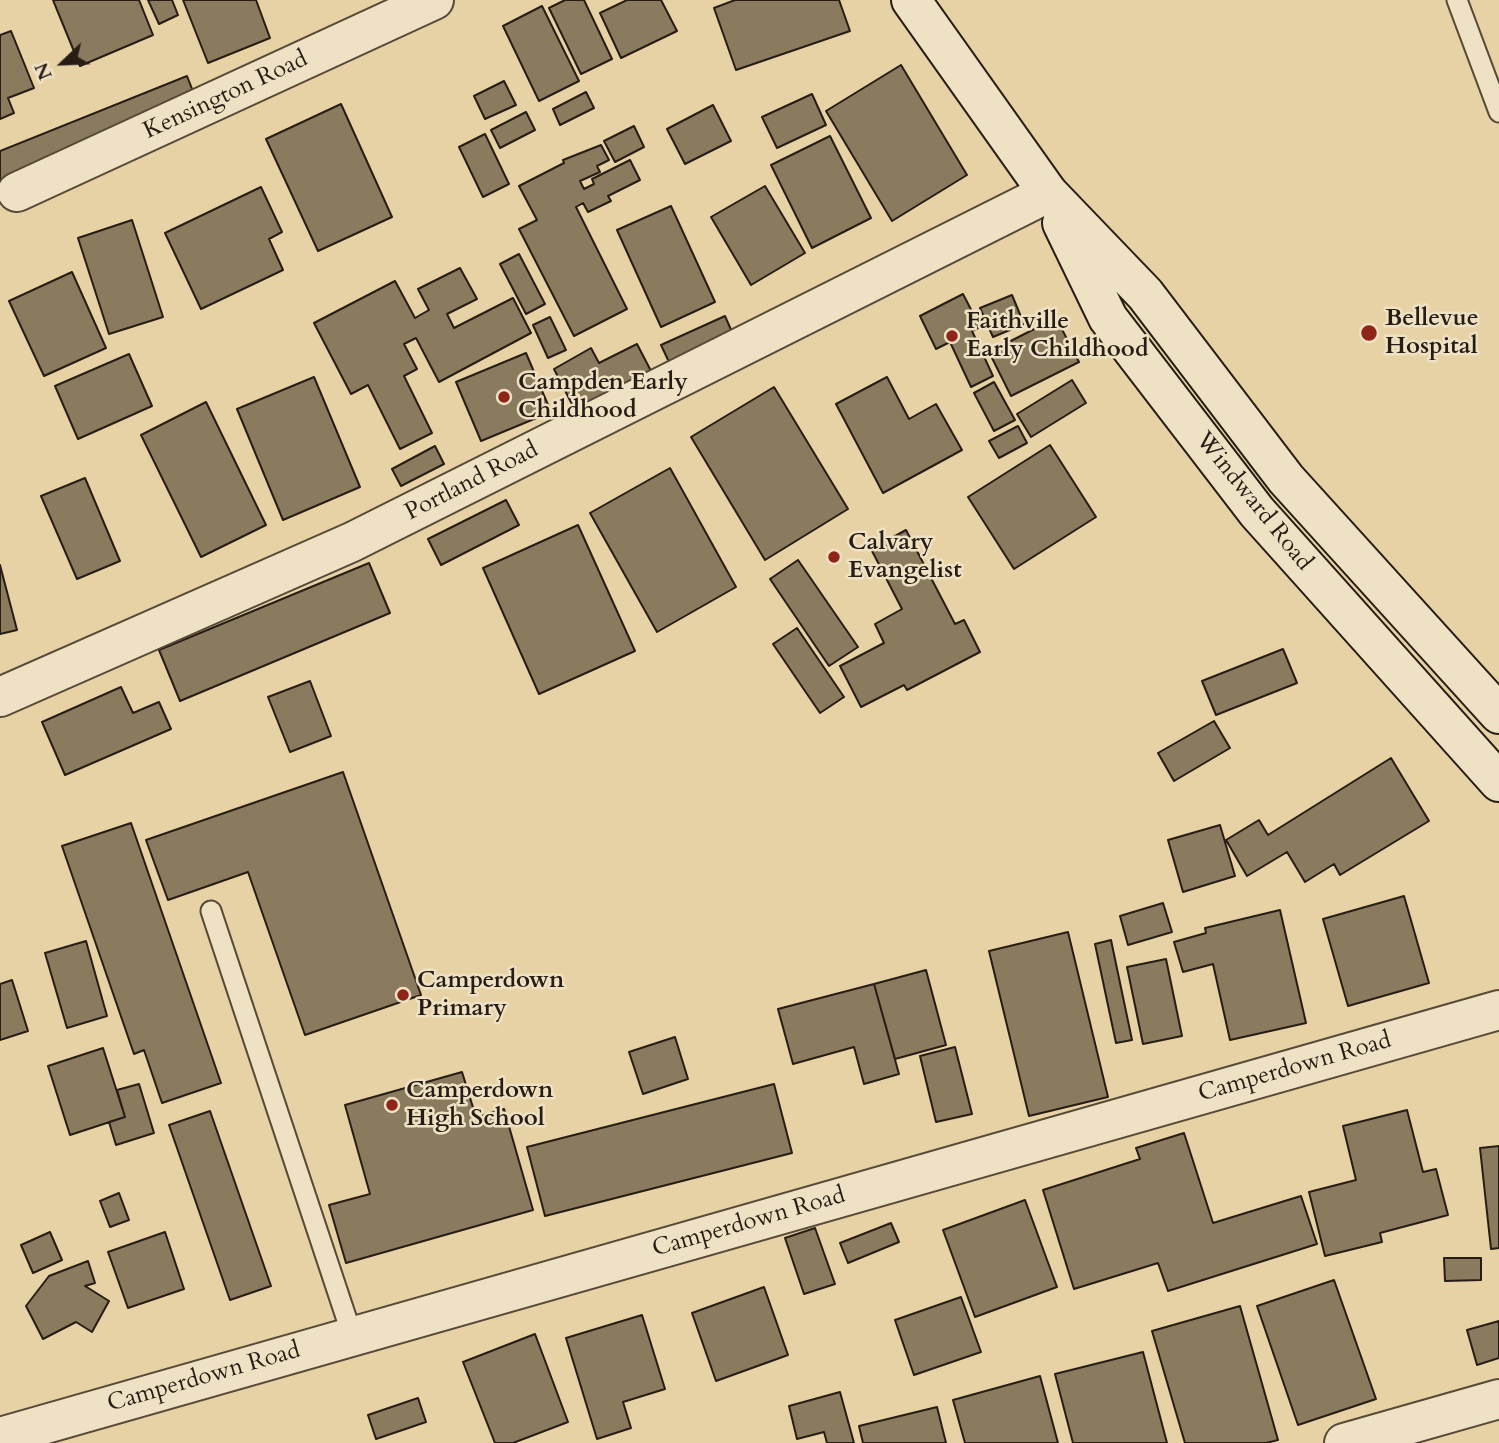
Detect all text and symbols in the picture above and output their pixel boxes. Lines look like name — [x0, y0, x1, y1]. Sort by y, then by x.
north arrow — [28, 28, 98, 98]
street label: Kensington Road — [139, 45, 313, 147]
text: N — [28, 59, 59, 84]
place label: Bellevue Hospital — [1385, 305, 1479, 361]
place label: Faithville Early Childhood — [966, 308, 1149, 364]
marker: Bellevue Hospital — [1359, 323, 1379, 343]
marker: Faithville Early Childhood — [944, 328, 960, 344]
place label: Campden Early Childhood — [518, 369, 688, 425]
marker: Campden Early Childhood — [496, 389, 512, 405]
street label: Windward Road — [1188, 427, 1318, 577]
street label: Portland Road — [401, 436, 543, 528]
place label: Calvary Evangelist — [848, 529, 962, 585]
marker: Calvary Evangelist — [826, 549, 842, 565]
place label: Camperdown Primary — [417, 967, 564, 1023]
marker: Camperdown Primary — [395, 987, 411, 1003]
street label: Camperdown Road — [1195, 1027, 1395, 1109]
place label: Camperdown High School — [406, 1077, 553, 1133]
marker: Camperdown High School — [384, 1097, 400, 1113]
street label: Camperdown Road — [649, 1182, 849, 1264]
street label: Camperdown Road — [104, 1337, 304, 1419]

